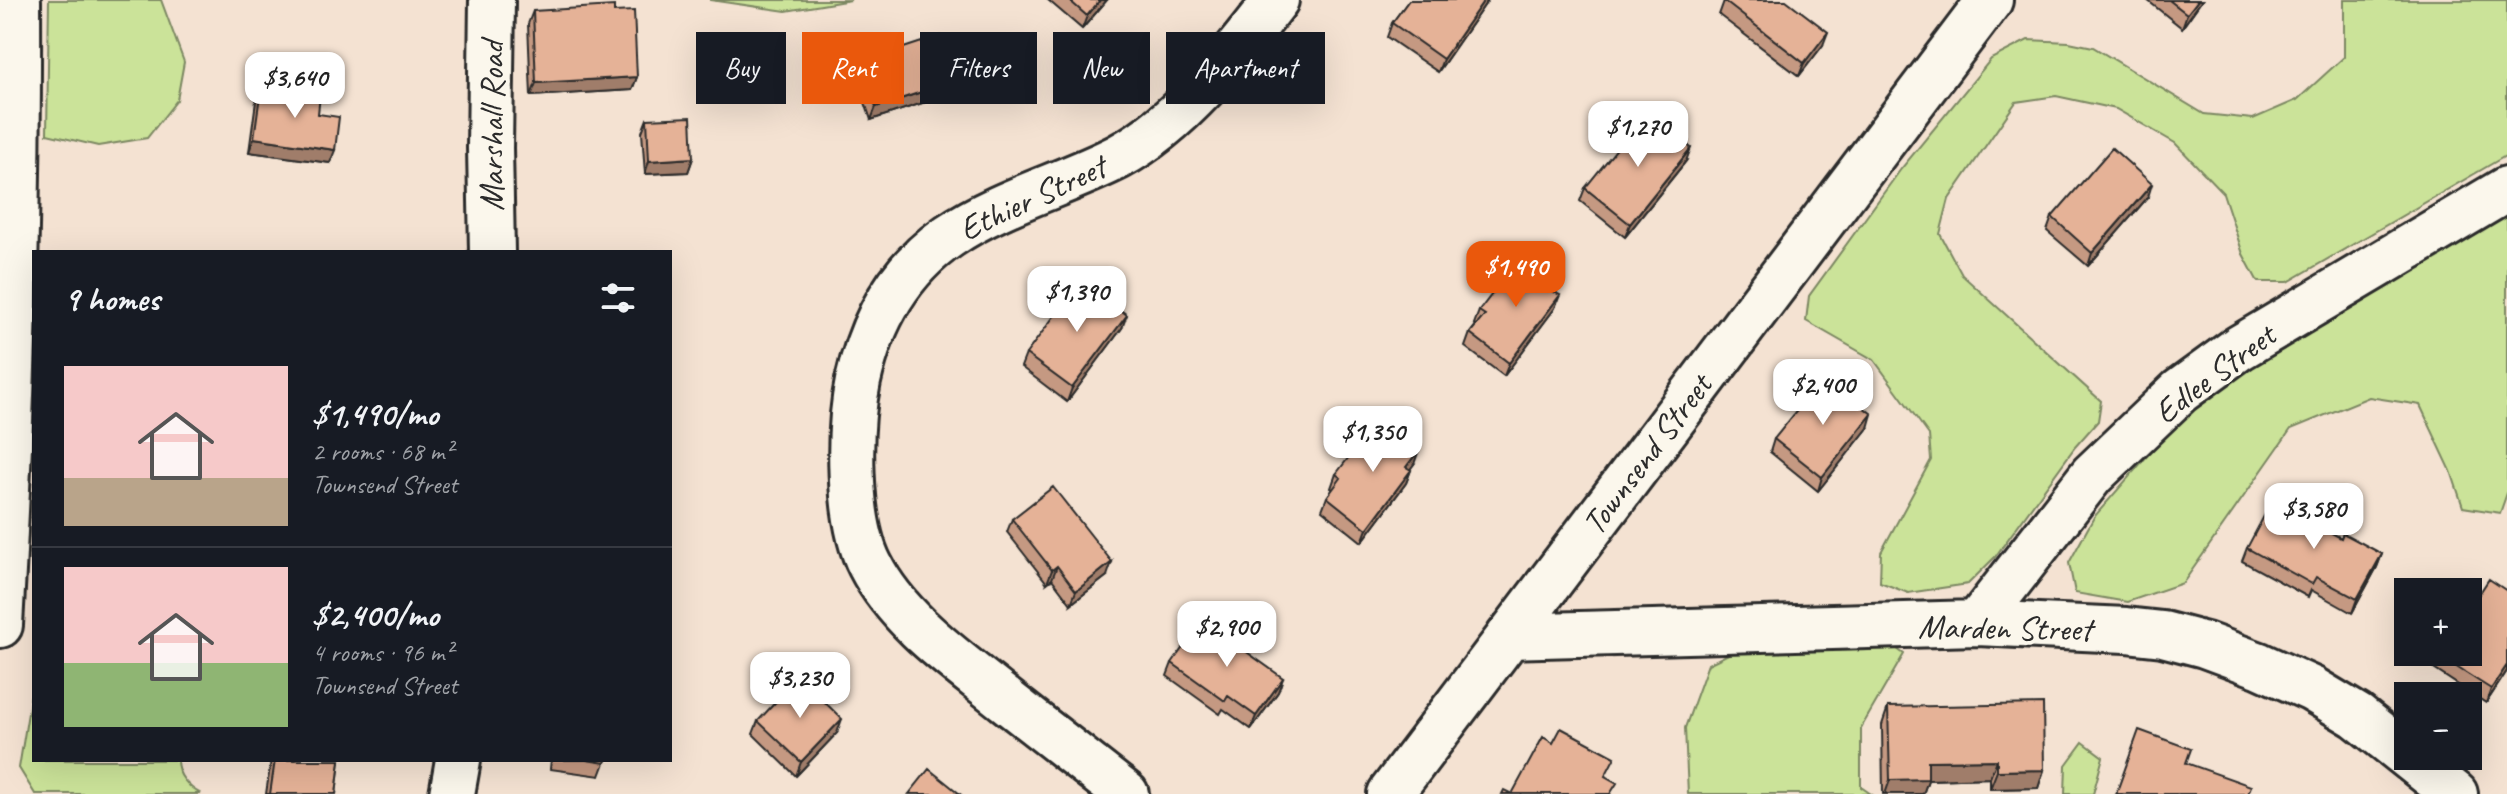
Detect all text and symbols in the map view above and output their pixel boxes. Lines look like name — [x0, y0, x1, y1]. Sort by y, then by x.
chip: Buy — [696, 32, 786, 104]
chip: Rent — [802, 32, 904, 104]
chip: Filters — [920, 32, 1037, 104]
chip: New — [1053, 32, 1150, 104]
chip: Apartment — [1166, 32, 1325, 104]
street label: Marshall Road — [470, 36, 513, 211]
pin: $3,640 — [230, 52, 360, 120]
text: $3,640 — [263, 61, 327, 94]
pin: $1,270 — [1573, 101, 1703, 169]
text: $1,270 — [1606, 110, 1670, 143]
street label: Ethier Street — [952, 143, 1117, 250]
pin: $1,490 — [1451, 241, 1581, 309]
text: $1,490 — [1484, 250, 1548, 283]
pin: $1,390 — [1012, 266, 1142, 334]
text: $1,390 — [1045, 275, 1109, 308]
icon: filters — [596, 276, 640, 320]
text: 9 homes — [64, 277, 160, 320]
street label: Edlee Street — [2145, 312, 2286, 433]
pin: $2,400 — [1758, 359, 1888, 427]
street label: Townsend Street — [1572, 363, 1723, 543]
text: $2,400 — [1791, 368, 1855, 401]
text: $1,490/mo — [312, 392, 438, 435]
icon: home — [128, 398, 224, 494]
pin: $1,350 — [1308, 406, 1438, 474]
text: $1,350 — [1341, 415, 1405, 448]
text: 2 rooms · 68 m² — [312, 435, 453, 468]
text: Townsend Street — [312, 468, 457, 501]
pin: $3,580 — [2249, 483, 2379, 551]
text: $3,580 — [2282, 492, 2346, 525]
map controls — [2394, 578, 2482, 770]
button: + — [2394, 578, 2482, 666]
text: $2,400/mo — [312, 593, 439, 636]
icon: home — [128, 599, 224, 695]
pin: $2,900 — [1162, 601, 1292, 669]
street label: Marden Street — [1918, 604, 2097, 651]
text: $2,900 — [1195, 610, 1259, 643]
text: 4 rooms · 96 m² — [312, 636, 453, 669]
pin: $3,230 — [735, 652, 865, 720]
text: $3,230 — [768, 661, 832, 694]
text: Townsend Street — [312, 669, 457, 702]
button: − — [2394, 682, 2482, 770]

